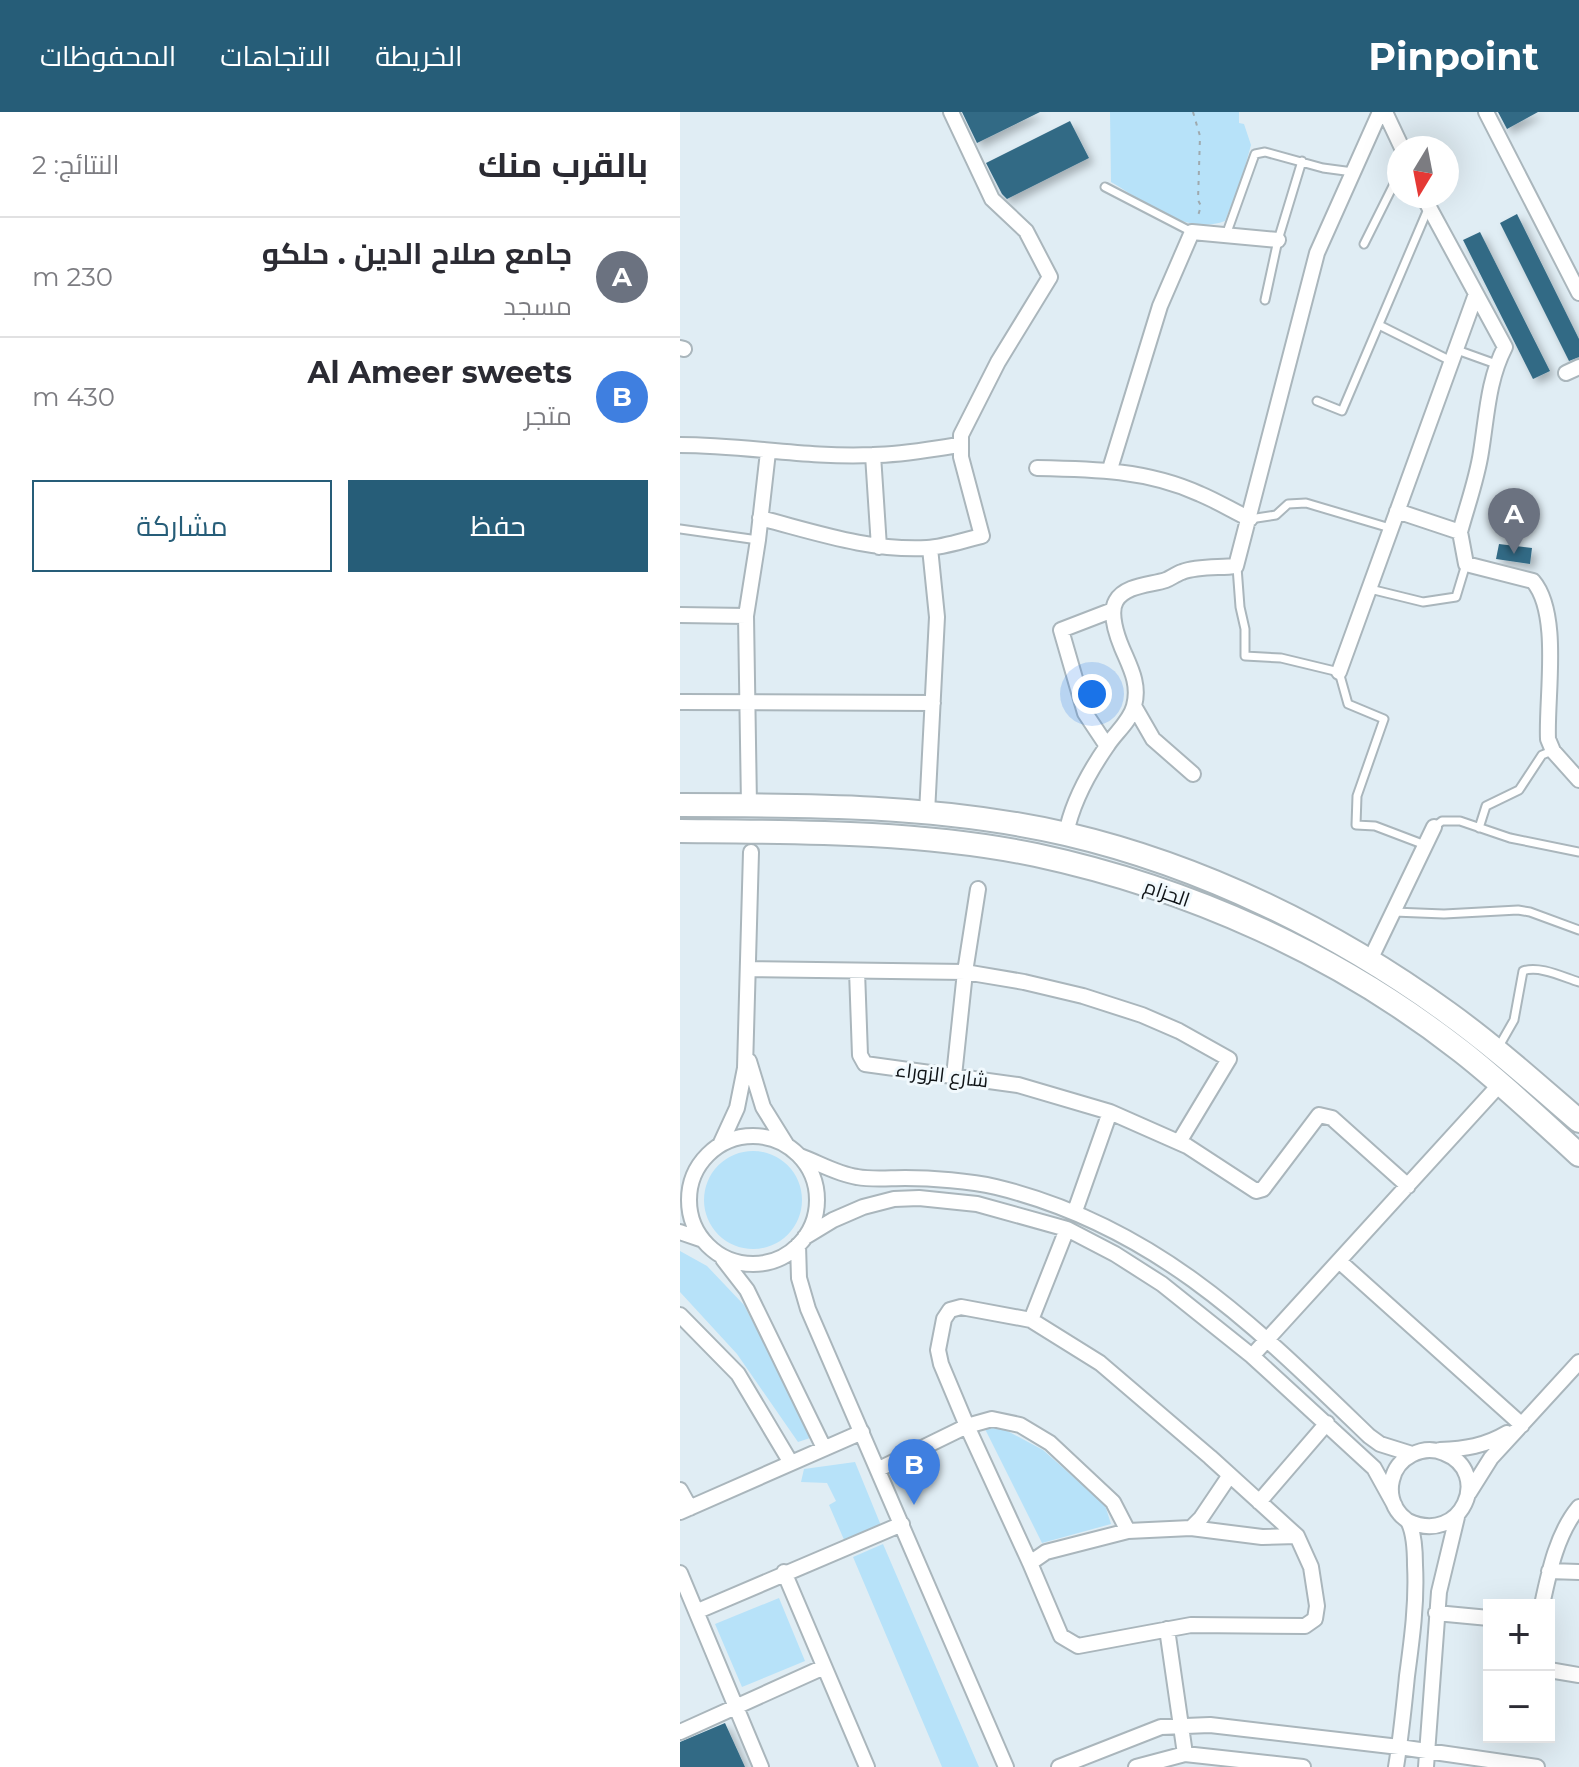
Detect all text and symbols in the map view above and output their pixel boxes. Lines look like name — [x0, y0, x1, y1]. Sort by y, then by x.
text: Pinpoint — [1368, 33, 1539, 80]
text: المحفوظات — [40, 39, 176, 73]
text: الاتجاهات — [220, 39, 331, 73]
text: الخريطة — [375, 39, 463, 73]
north arrow — [1387, 136, 1459, 208]
text: بالقرب منك — [478, 144, 648, 186]
text: النتائج: 2 — [32, 149, 119, 181]
text: جامع صلاح الدين . حلكو — [262, 235, 572, 272]
text: 230 m — [32, 261, 113, 293]
text: A — [612, 261, 632, 293]
text: مسجد — [503, 290, 572, 322]
text: Al Ameer sweets — [308, 354, 572, 391]
text: 430 m — [32, 381, 115, 413]
text: B — [612, 381, 632, 413]
text: متجر — [524, 400, 572, 432]
button: مشاركة — [32, 480, 332, 572]
button: حفظ — [348, 480, 648, 572]
pin: A — [1488, 488, 1540, 554]
your location — [1072, 674, 1112, 714]
street label: الحزام — [1140, 874, 1193, 914]
street label: شارع الزوراء — [894, 1057, 990, 1095]
pin: B — [888, 1439, 940, 1505]
map controls — [1483, 1599, 1555, 1743]
button: + — [1483, 1599, 1555, 1671]
button: − — [1483, 1671, 1555, 1743]

